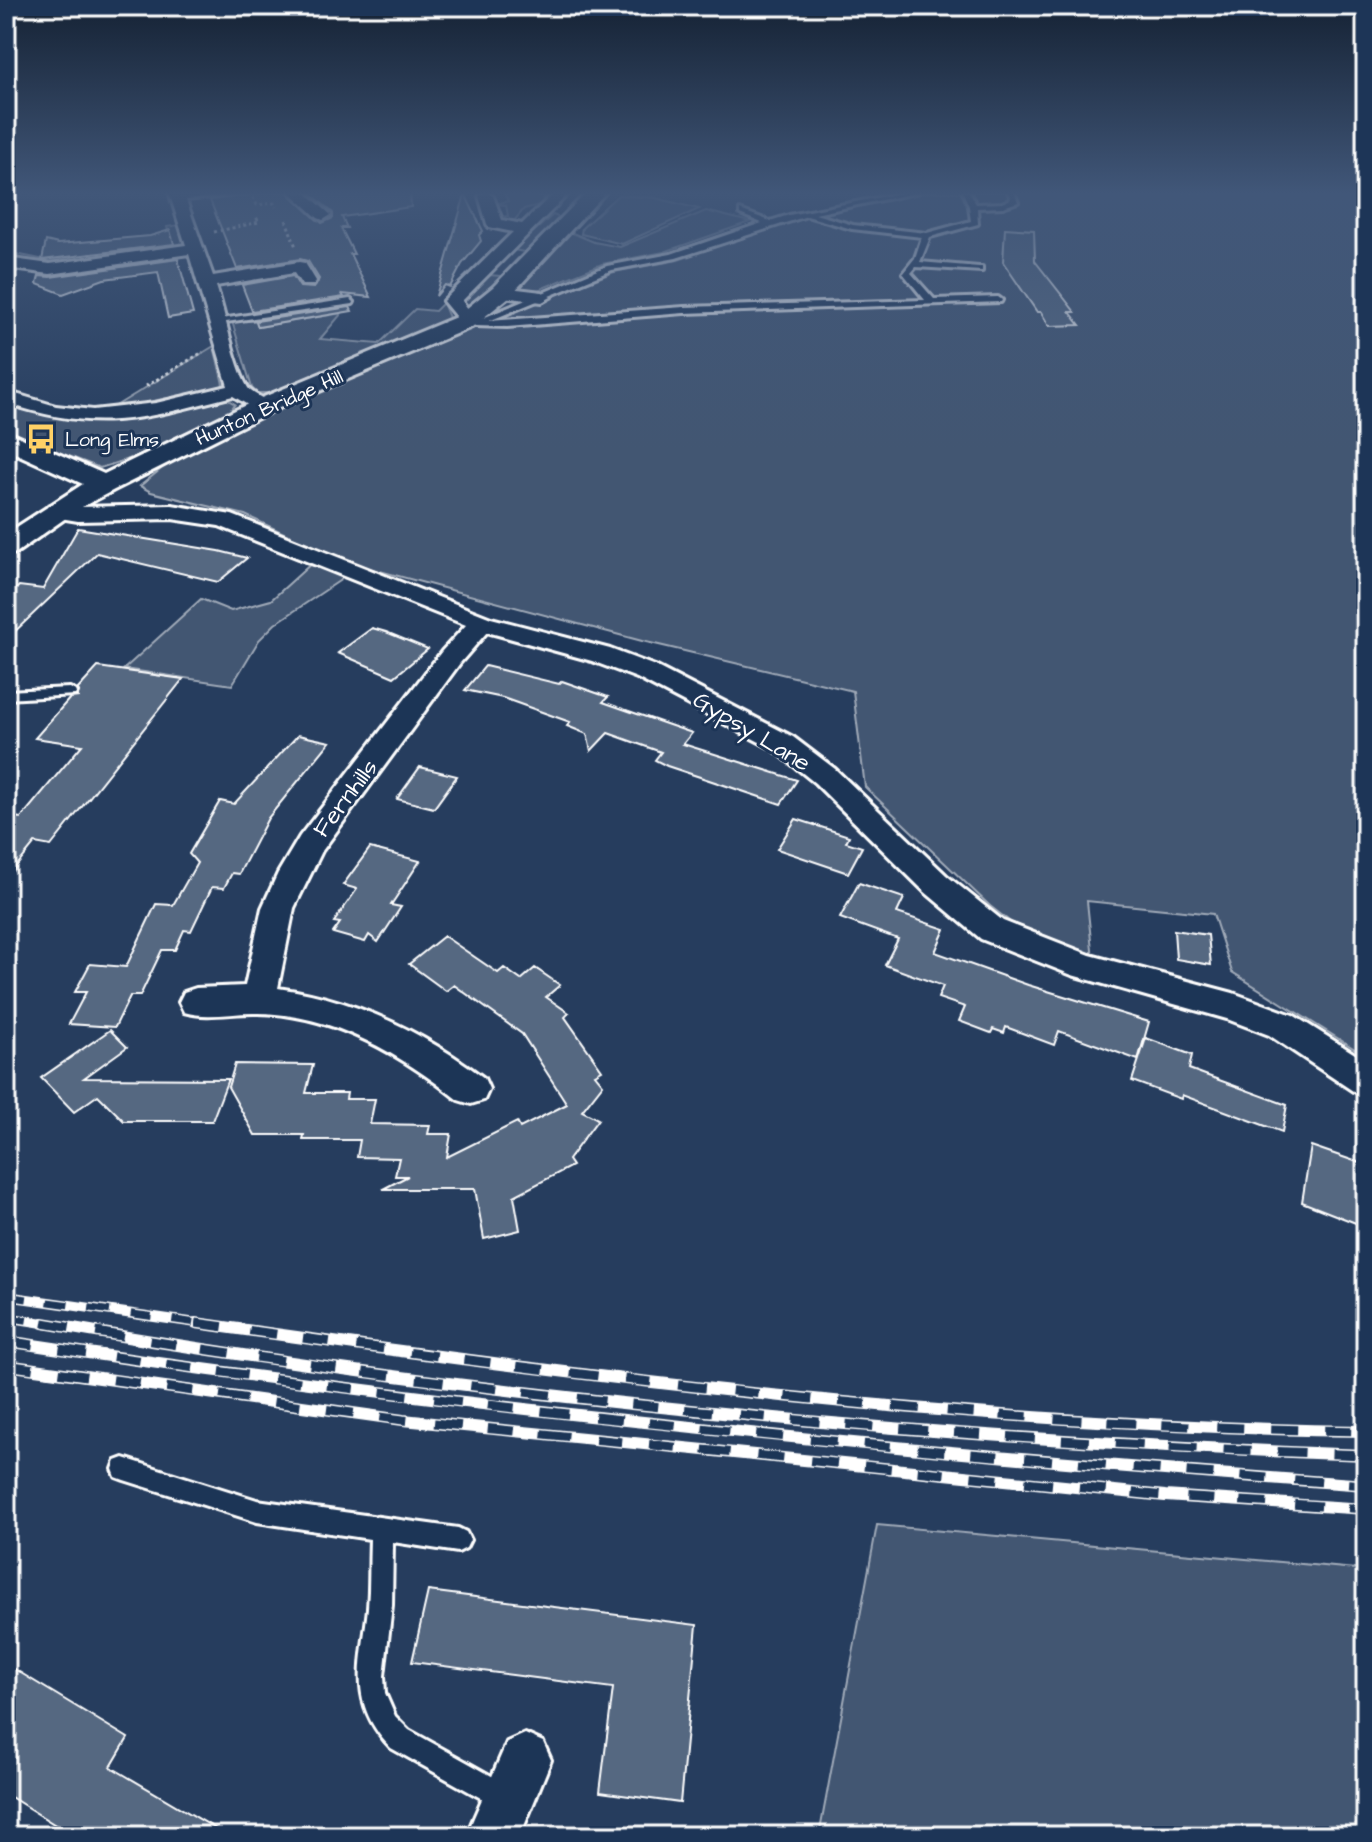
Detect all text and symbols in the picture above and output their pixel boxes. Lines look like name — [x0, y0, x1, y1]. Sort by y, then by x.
street label: Hunton Bridge Hill — [191, 363, 348, 454]
bus stop icon: Long Elms — [24, 422, 58, 456]
place label: Long Elms — [65, 426, 159, 455]
street label: Gypsy Lane — [686, 683, 817, 781]
street label: Fernhills — [305, 752, 386, 845]

